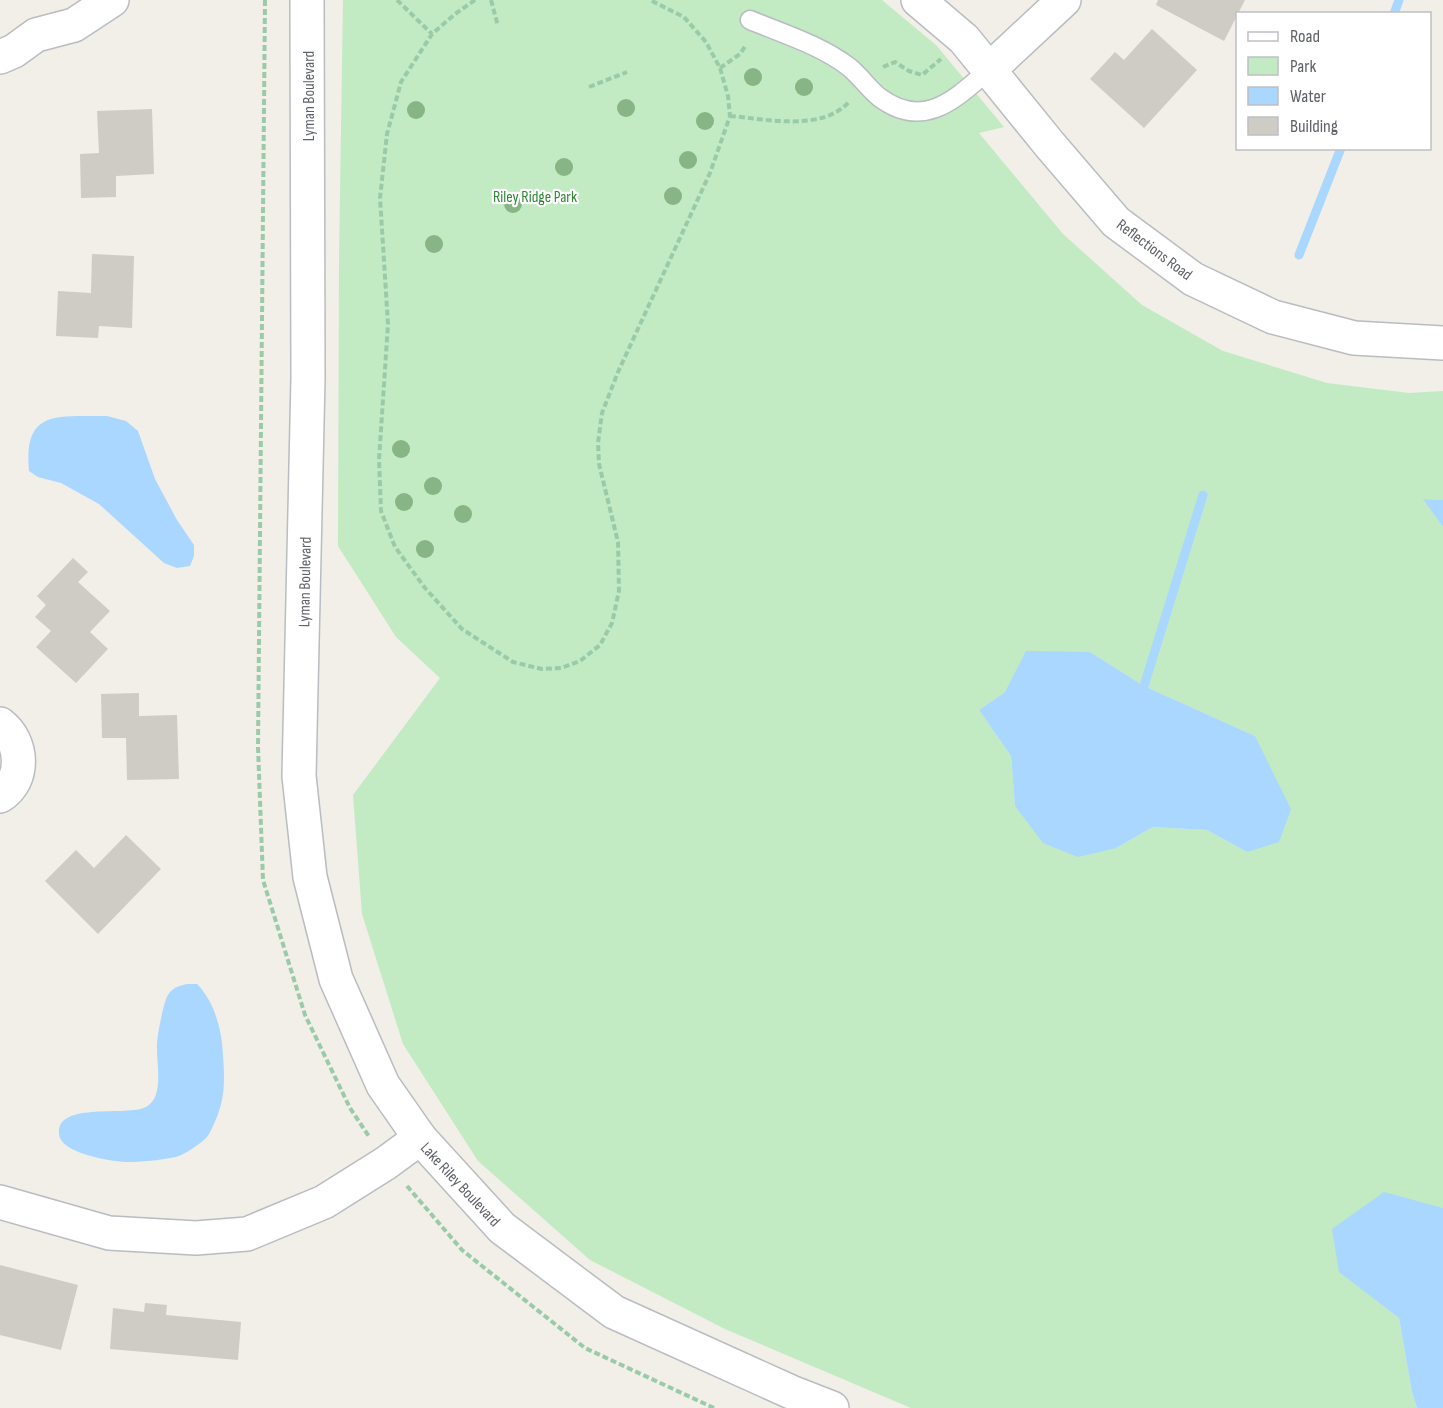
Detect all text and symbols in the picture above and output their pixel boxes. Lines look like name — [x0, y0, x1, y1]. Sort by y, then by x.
legend — [1236, 12, 1431, 150]
text: Road — [1290, 26, 1320, 47]
street label: Lyman Boulevard — [300, 51, 319, 141]
text: Park — [1290, 56, 1316, 77]
text: Water — [1290, 86, 1326, 107]
text: Building — [1290, 116, 1338, 137]
park label: Riley Ridge Park — [493, 188, 577, 207]
street label: Reflections Road — [1113, 216, 1196, 285]
street label: Lyman Boulevard — [295, 537, 316, 627]
street label: Lake Riley Boulevard — [416, 1139, 504, 1231]

